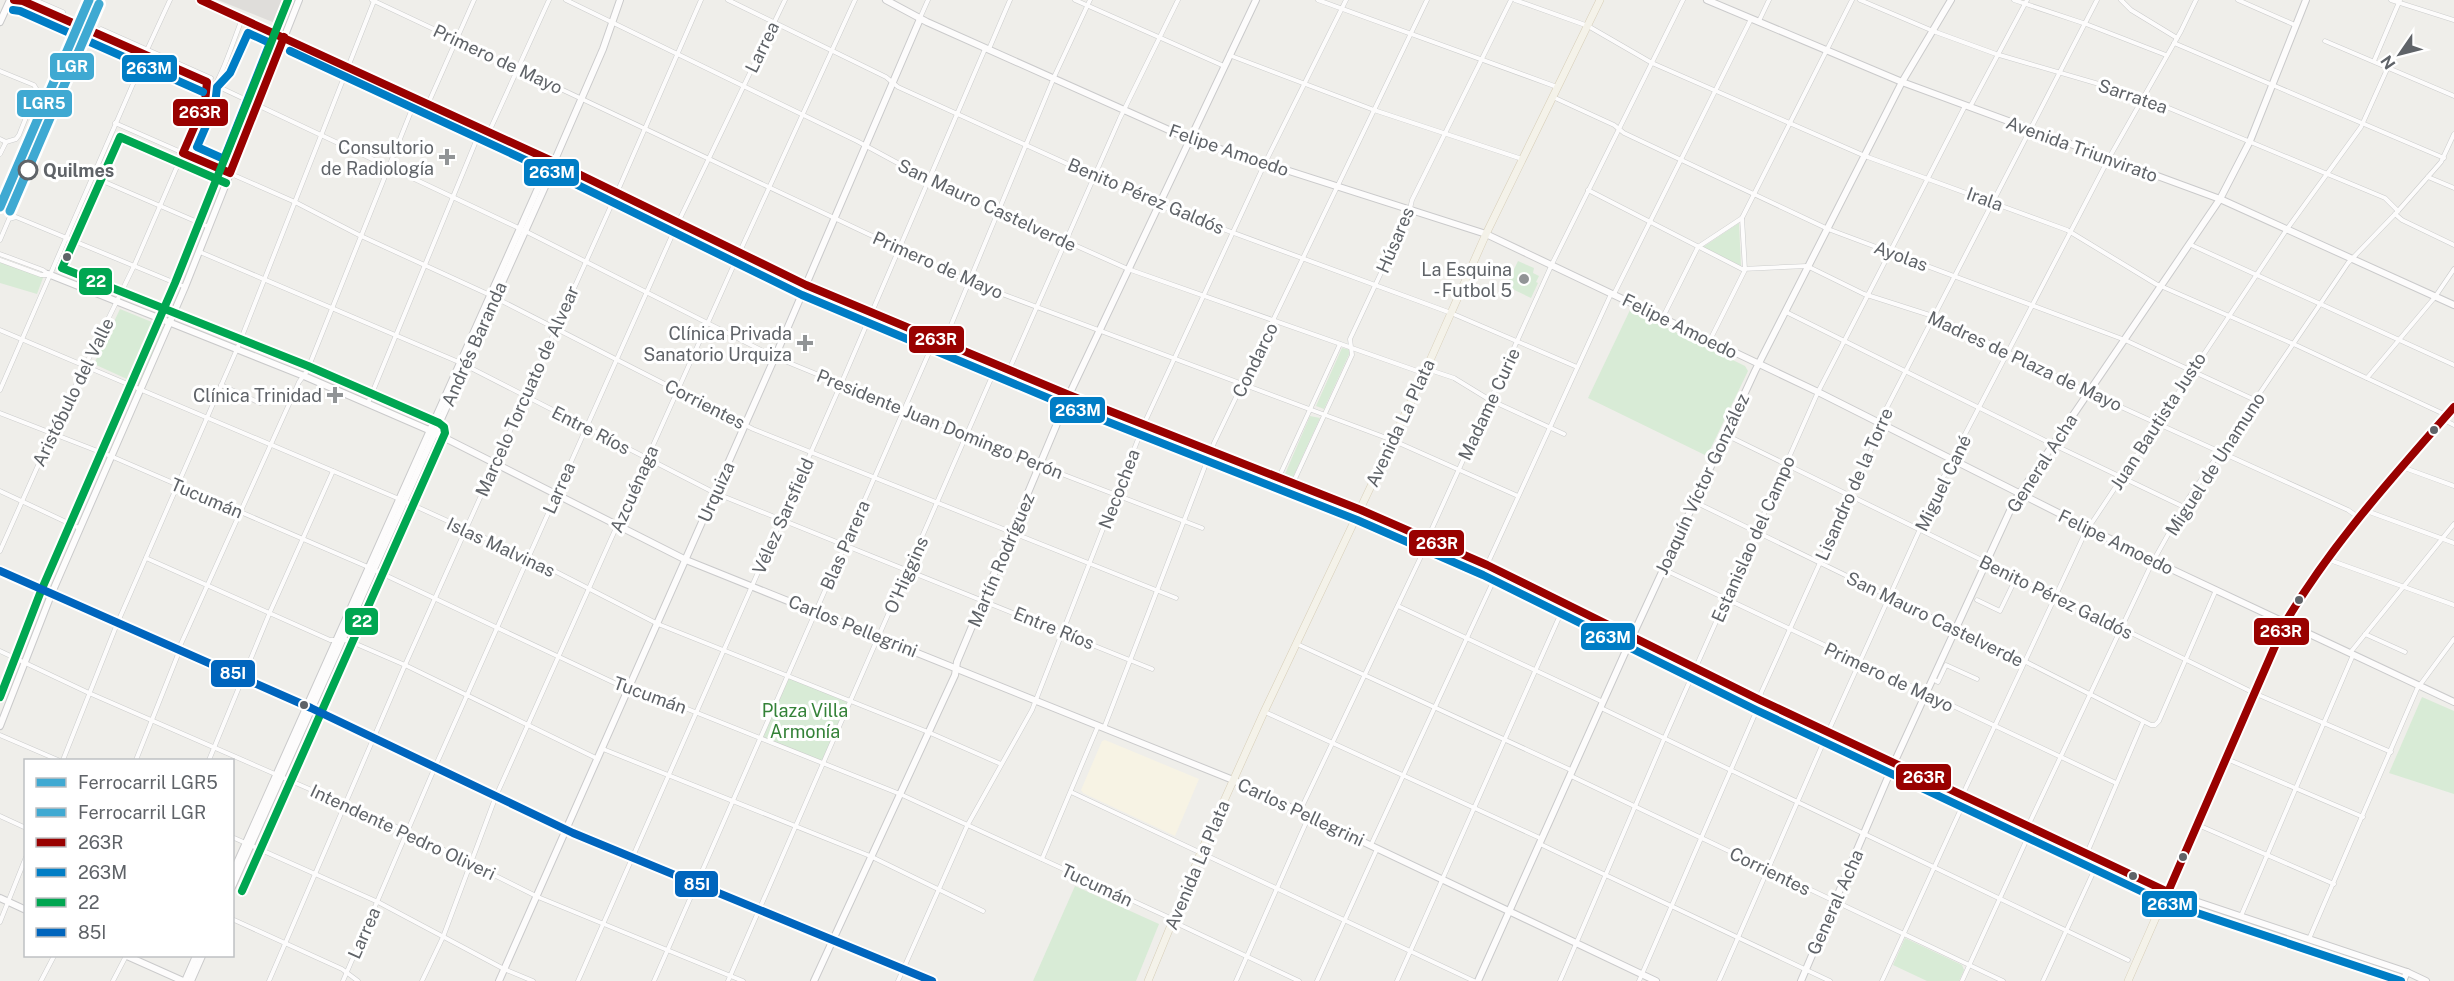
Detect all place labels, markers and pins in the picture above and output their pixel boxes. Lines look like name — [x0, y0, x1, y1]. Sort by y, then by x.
place label: Consultorio de Radiología — [321, 137, 434, 179]
marker: Consultorio de Radiología — [438, 148, 456, 166]
marker: Quilmes — [18, 160, 38, 180]
place label: Quilmes — [43, 160, 114, 181]
unlabelled marker — [61, 251, 73, 263]
place label: La Esquina - Futbol 5 — [1421, 259, 1512, 301]
marker: La Esquina - Futbol 5 — [1517, 272, 1531, 286]
place label: Clínica Privada Sanatorio Urquiza — [643, 323, 792, 365]
marker: Clínica Privada Sanatorio Urquiza — [796, 334, 814, 352]
place label: Clínica Trinidad — [193, 385, 322, 406]
marker: Clínica Trinidad — [326, 386, 344, 404]
unlabelled marker — [2428, 424, 2440, 436]
unlabelled marker — [2293, 594, 2305, 606]
unlabelled marker — [298, 699, 310, 711]
unlabelled marker — [2177, 851, 2189, 863]
unlabelled marker — [2127, 870, 2139, 882]

